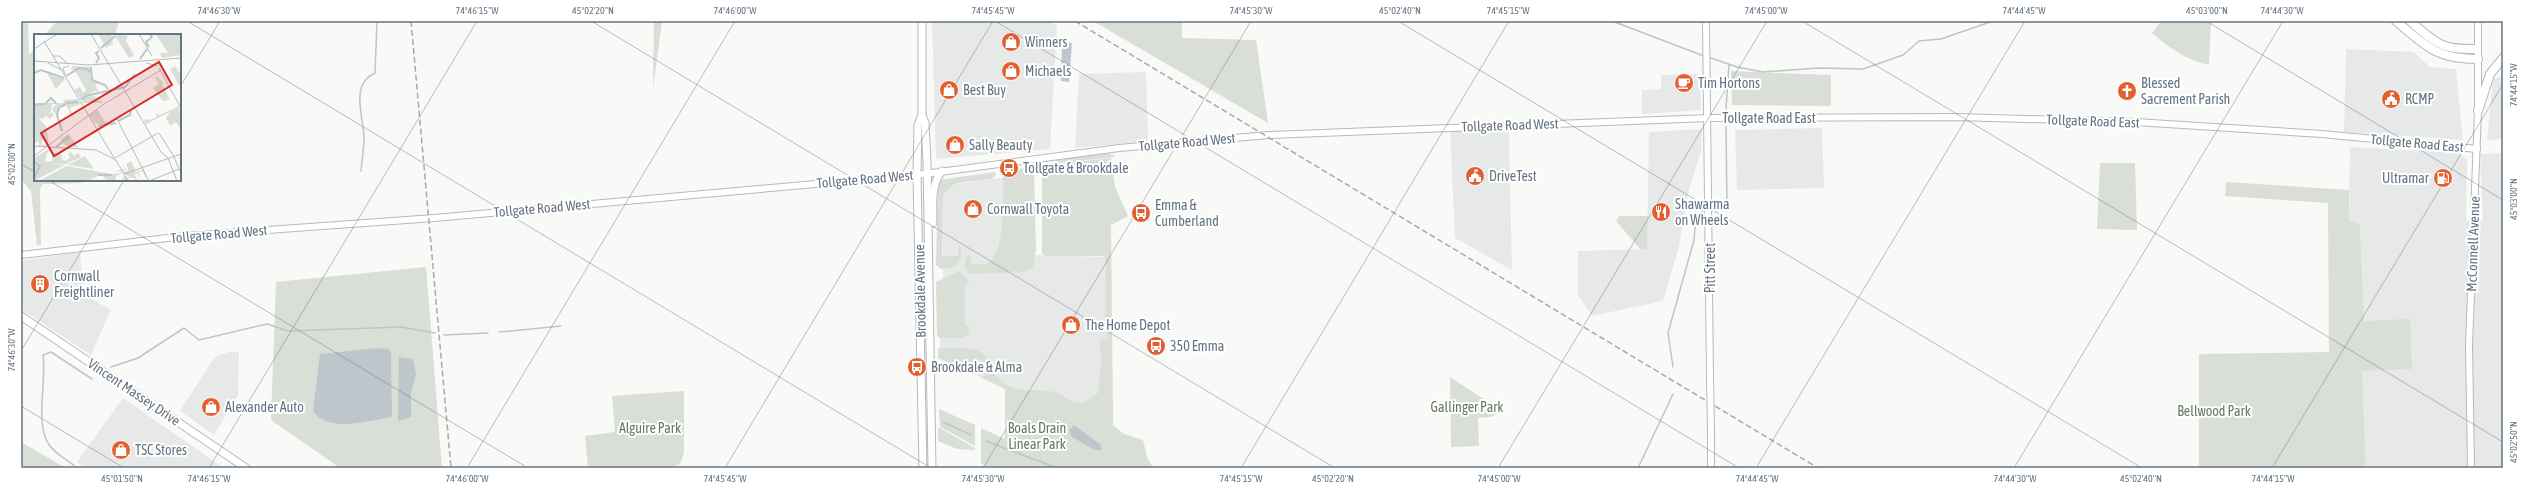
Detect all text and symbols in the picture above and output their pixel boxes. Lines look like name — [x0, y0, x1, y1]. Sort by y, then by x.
text: 74°46'30"W — [197, 5, 241, 16]
text: 74°46'15"W — [455, 5, 499, 16]
text: 45°02'20"N — [572, 5, 614, 16]
text: 74°46'00"W — [713, 5, 757, 16]
text: 74°45'45"W — [971, 5, 1015, 16]
text: 74°45'30"W — [1229, 5, 1273, 16]
text: 45°02'40"N — [1379, 5, 1421, 16]
text: 74°45'15"W — [1486, 5, 1530, 16]
text: 74°45'00"W — [1744, 5, 1788, 16]
text: 74°44'45"W — [2002, 5, 2046, 16]
text: 45°03'00"N — [2186, 5, 2228, 16]
text: 74°44'30"W — [2260, 5, 2304, 16]
shop icon: Winners — [1000, 31, 1022, 53]
inset map — [34, 34, 181, 181]
place label: Winners — [1025, 34, 1067, 50]
shop icon: Michaels — [1000, 60, 1022, 82]
place label: Michaels — [1025, 63, 1071, 79]
text: 74°44'15"W — [2508, 63, 2519, 107]
cafe icon: Tim Hortons — [1673, 72, 1695, 94]
place label: Tim Hortons — [1698, 75, 1760, 91]
place label: Blessed Sacrement Parish — [2141, 75, 2230, 107]
shop icon: Best Buy — [938, 79, 960, 101]
church icon: Blessed Sacrement Parish — [2116, 80, 2138, 102]
place label: Best Buy — [963, 82, 1006, 98]
public building icon: RCMP — [2380, 88, 2402, 110]
place label: RCMP — [2405, 91, 2435, 107]
street label: Tollgate Road East — [1722, 110, 1816, 126]
street label: Tollgate Road East — [2046, 111, 2140, 131]
street label: Tollgate Road West — [1461, 115, 1559, 135]
street label: Tollgate Road West — [1138, 130, 1236, 154]
street label: Tollgate Road East — [2370, 131, 2464, 155]
shop icon: Sally Beauty — [944, 134, 966, 156]
place label: Sally Beauty — [969, 137, 1033, 153]
text: 45°02'00"N — [6, 143, 17, 185]
bus stop icon: Tollgate & Brookdale — [998, 157, 1020, 179]
place label: Tollgate & Brookdale — [1023, 160, 1129, 176]
public building icon: DriveTest — [1464, 165, 1486, 187]
street label: Tollgate Road West — [816, 167, 914, 191]
fuel station icon: Ultramar — [2432, 167, 2454, 189]
place label: DriveTest — [1489, 168, 1537, 184]
place label: Ultramar — [2382, 170, 2430, 186]
text: 45°03'00"N — [2508, 178, 2519, 220]
street label: Tollgate Road West — [493, 196, 591, 220]
place label: Shawarma on Wheels — [1675, 196, 1730, 228]
street label: McConnell Avenue — [2463, 196, 2483, 292]
place label: Emma & Cumberland — [1155, 197, 1219, 229]
shop icon: Cornwall Toyota — [962, 198, 984, 220]
place label: Cornwall Toyota — [987, 201, 1069, 217]
restaurant icon: Shawarma on Wheels — [1650, 201, 1672, 223]
bus stop icon: Emma & Cumberland — [1130, 202, 1152, 224]
street label: Tollgate Road West — [170, 222, 268, 246]
street label: Pitt Street — [1702, 243, 1718, 293]
street label: Brookdale Avenue — [911, 244, 929, 338]
place label: Cornwall Freightliner — [54, 268, 115, 300]
building icon: Cornwall Freightliner — [29, 273, 51, 295]
shop icon: The Home Depot — [1060, 314, 1082, 336]
place label: The Home Depot — [1085, 317, 1170, 333]
text: 74°46'30"W — [6, 328, 17, 372]
bus stop icon: 350 Emma — [1145, 335, 1167, 357]
place label: 350 Emma — [1170, 338, 1224, 354]
street label: Vincent Massey Drive — [85, 355, 183, 429]
bus stop icon: Brookdale & Alma — [906, 356, 928, 378]
place label: Brookdale & Alma — [931, 359, 1022, 375]
shop icon: Alexander Auto — [200, 396, 222, 418]
place label: Alexander Auto — [225, 399, 304, 415]
park label: Gallinger Park — [1431, 399, 1503, 415]
park label: Bellwood Park — [2177, 403, 2251, 419]
park label: Alguire Park — [619, 420, 681, 436]
park label: Boals Drain Linear Park — [1008, 420, 1066, 452]
text: 45°02'50"N — [2508, 421, 2519, 463]
shop icon: TSC Stores — [110, 439, 132, 461]
place label: TSC Stores — [135, 442, 187, 458]
text: 45°01'50"N — [101, 473, 143, 484]
text: 74°46'15"W — [187, 473, 231, 484]
text: 74°46'00"W — [445, 473, 489, 484]
text: 74°45'45"W — [703, 473, 747, 484]
text: 74°45'30"W — [961, 473, 1005, 484]
text: 74°45'15"W — [1219, 473, 1263, 484]
text: 45°02'20"N — [1312, 473, 1354, 484]
text: 74°45'00"W — [1477, 473, 1521, 484]
text: 74°44'45"W — [1735, 473, 1779, 484]
text: 74°44'30"W — [1993, 473, 2037, 484]
text: 45°02'40"N — [2120, 473, 2162, 484]
text: 74°44'15"W — [2251, 473, 2295, 484]

